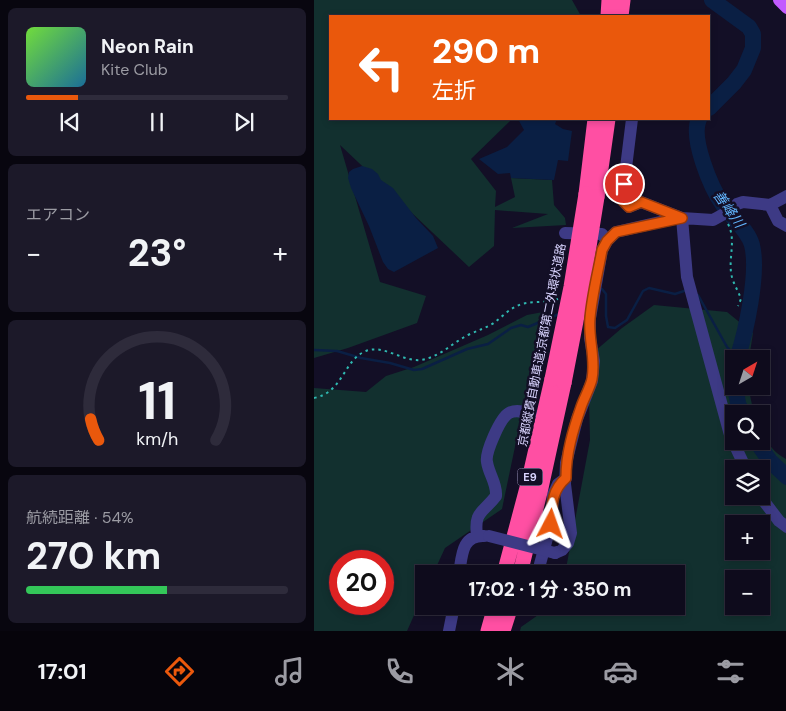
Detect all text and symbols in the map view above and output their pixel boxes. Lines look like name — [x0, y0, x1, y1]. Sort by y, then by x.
text: 290 m — [432, 28, 540, 74]
text: Neon Rain — [101, 34, 194, 59]
icon: left — [349, 35, 414, 100]
text: Kite Club — [101, 59, 168, 80]
text: 左折 — [432, 76, 476, 105]
icon: previous — [56, 108, 84, 136]
icon: pause — [143, 108, 171, 136]
icon: next — [230, 108, 258, 136]
pin — [603, 163, 645, 205]
icon: arrive — [610, 170, 638, 198]
water label: 善峰川 — [710, 187, 750, 233]
text: エアコン — [26, 204, 90, 225]
text: 23° — [128, 228, 186, 278]
text: − — [26, 235, 41, 272]
text: + — [273, 235, 288, 272]
street label: 京都縦貫自動車道;京都第二外環状道路 — [514, 242, 570, 448]
north arrow — [725, 350, 770, 395]
map controls — [725, 350, 770, 615]
text: 11 — [138, 367, 176, 435]
button: search — [725, 405, 770, 450]
text: km/h — [136, 427, 178, 451]
button: layers — [725, 460, 770, 505]
road number: E9 — [518, 468, 542, 486]
position arrow — [524, 497, 576, 549]
text: 航続距離 · 54% — [26, 507, 134, 528]
button: + — [725, 515, 770, 560]
text: 270 km — [26, 531, 161, 581]
speed limit sign: 20 — [329, 550, 394, 615]
button: − — [725, 570, 770, 615]
text: 17:02 · 1 分 · 350 m — [468, 577, 632, 602]
icon: directions — [162, 654, 197, 689]
icon: music — [272, 654, 307, 689]
icon: phone — [382, 654, 417, 689]
icon: climate — [493, 654, 528, 689]
icon: car — [603, 654, 638, 689]
icon: filters — [713, 654, 748, 689]
text: 17:01 — [38, 657, 87, 686]

